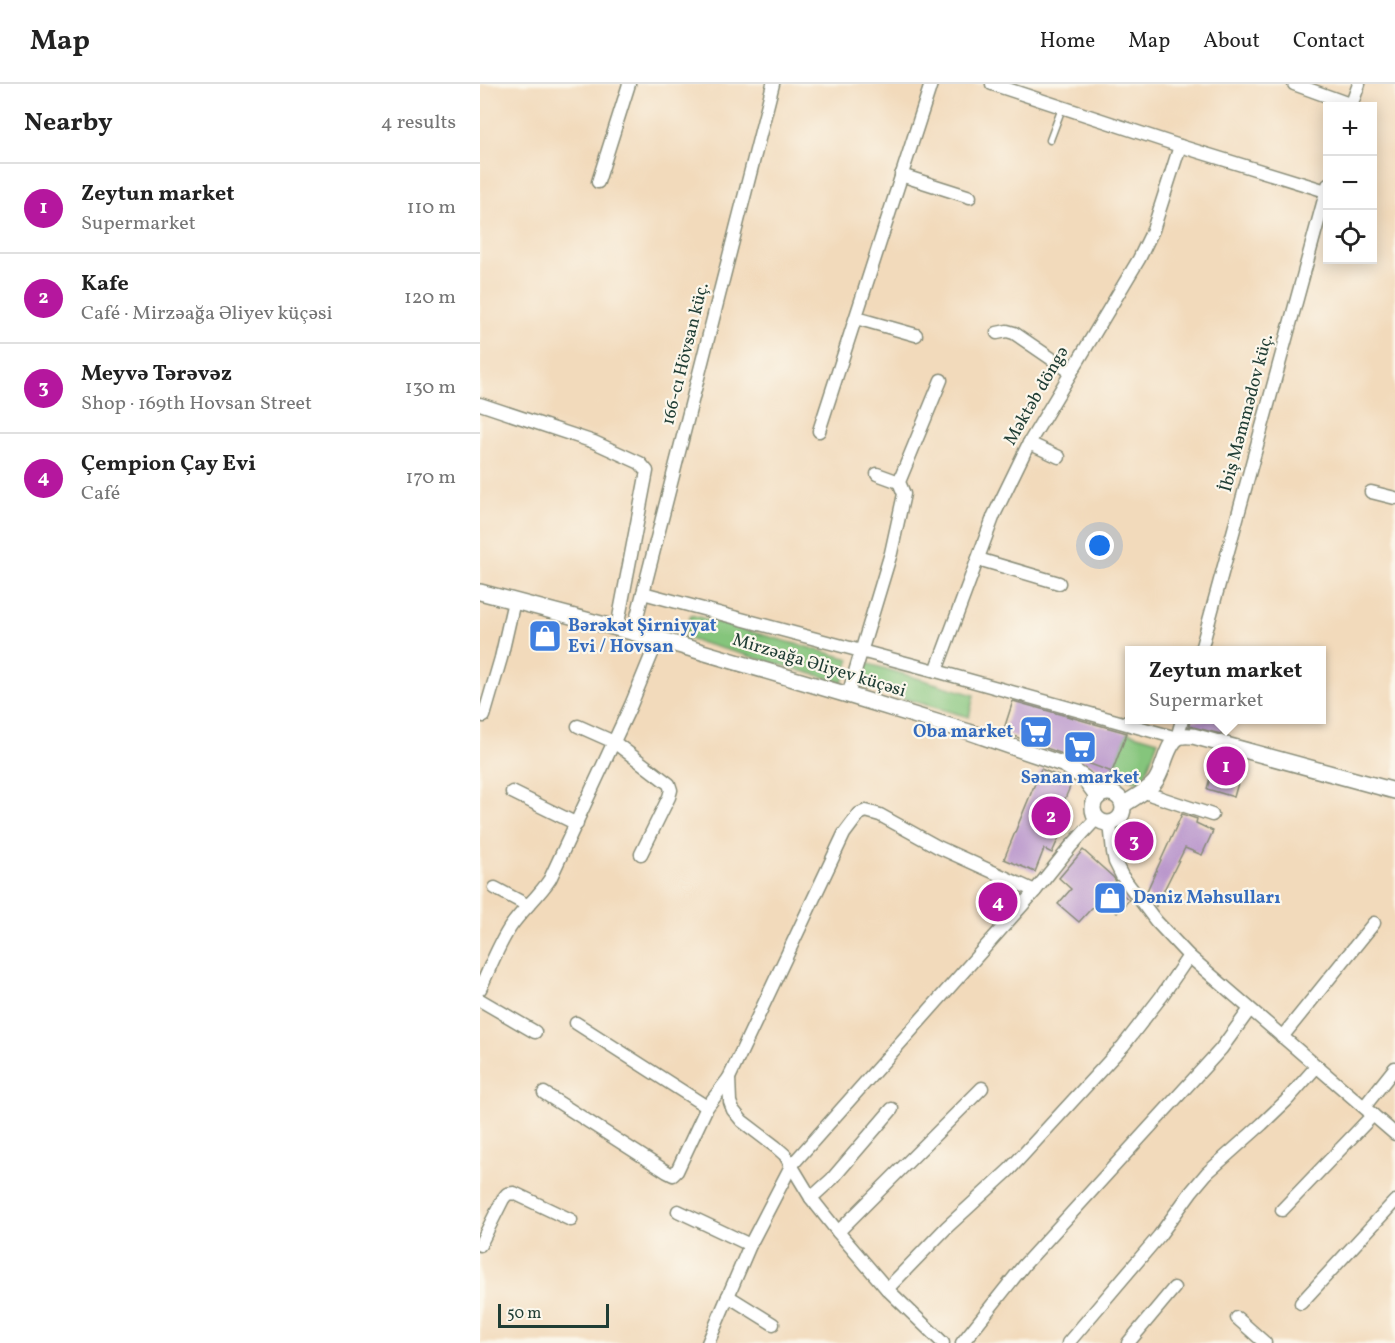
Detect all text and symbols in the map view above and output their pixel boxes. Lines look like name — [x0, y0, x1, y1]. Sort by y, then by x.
text: Map — [30, 22, 90, 61]
text: Home — [1040, 27, 1095, 56]
text: Map — [1128, 27, 1170, 56]
text: About — [1203, 27, 1260, 56]
text: Contact — [1293, 27, 1365, 56]
map controls — [1323, 102, 1377, 264]
button: + — [1323, 102, 1377, 156]
text: Nearby — [24, 105, 113, 141]
text: 4 results — [381, 109, 456, 137]
button: − — [1323, 156, 1377, 210]
text: Zeytun market — [81, 179, 235, 210]
text: 1 — [39, 194, 48, 222]
text: 110 m — [407, 194, 456, 222]
text: Supermarket — [81, 210, 196, 238]
button: locate — [1323, 210, 1377, 264]
text: Kafe — [81, 269, 129, 300]
street label: 166-cı Hövsan küç. — [656, 280, 716, 428]
text: 2 — [38, 284, 49, 312]
text: 120 m — [404, 284, 456, 312]
text: Café · Mirzəağa Əliyev küçəsi — [81, 300, 333, 328]
street label: İbiş Məmmədov küç. — [1214, 331, 1280, 495]
street label: Məktəb döngə — [998, 342, 1076, 450]
text: Meyvə Tərəvəz — [81, 359, 232, 390]
text: 3 — [38, 374, 49, 402]
text: 130 m — [405, 374, 456, 402]
text: Shop · 169th Hovsan Street — [81, 390, 312, 418]
text: Çempion Çay Evi — [81, 449, 256, 480]
text: 4 — [37, 464, 50, 492]
text: 170 m — [406, 464, 456, 492]
text: Café — [81, 480, 120, 508]
your location — [1085, 531, 1114, 560]
place label: Bərəkət Şirniyyat Evi / Hovsan — [568, 614, 717, 660]
shop icon: Bərəkət Şirniyyat Evi / Hovsan — [527, 618, 563, 654]
street label: Mirzəağa Əliyev küçəsi — [729, 628, 909, 704]
popup — [1125, 646, 1326, 724]
text: Zeytun market — [1149, 656, 1302, 687]
text: Supermarket — [1149, 687, 1264, 715]
supermarket icon: Oba market — [1018, 714, 1054, 750]
place label: Oba market — [913, 720, 1013, 745]
supermarket icon: Sənan market — [1062, 729, 1098, 765]
pin: 1 — [1206, 744, 1246, 788]
place label: Sənan market — [1021, 766, 1140, 791]
pin: 2 — [1032, 794, 1070, 838]
pin: 3 — [1114, 818, 1154, 864]
pin: 4 — [978, 880, 1018, 924]
shop icon: Dəniz Məhsulları — [1092, 880, 1128, 916]
place label: Dəniz Məhsulları — [1133, 886, 1281, 911]
scale bar — [498, 1301, 609, 1328]
text: 50 m — [507, 1303, 541, 1325]

